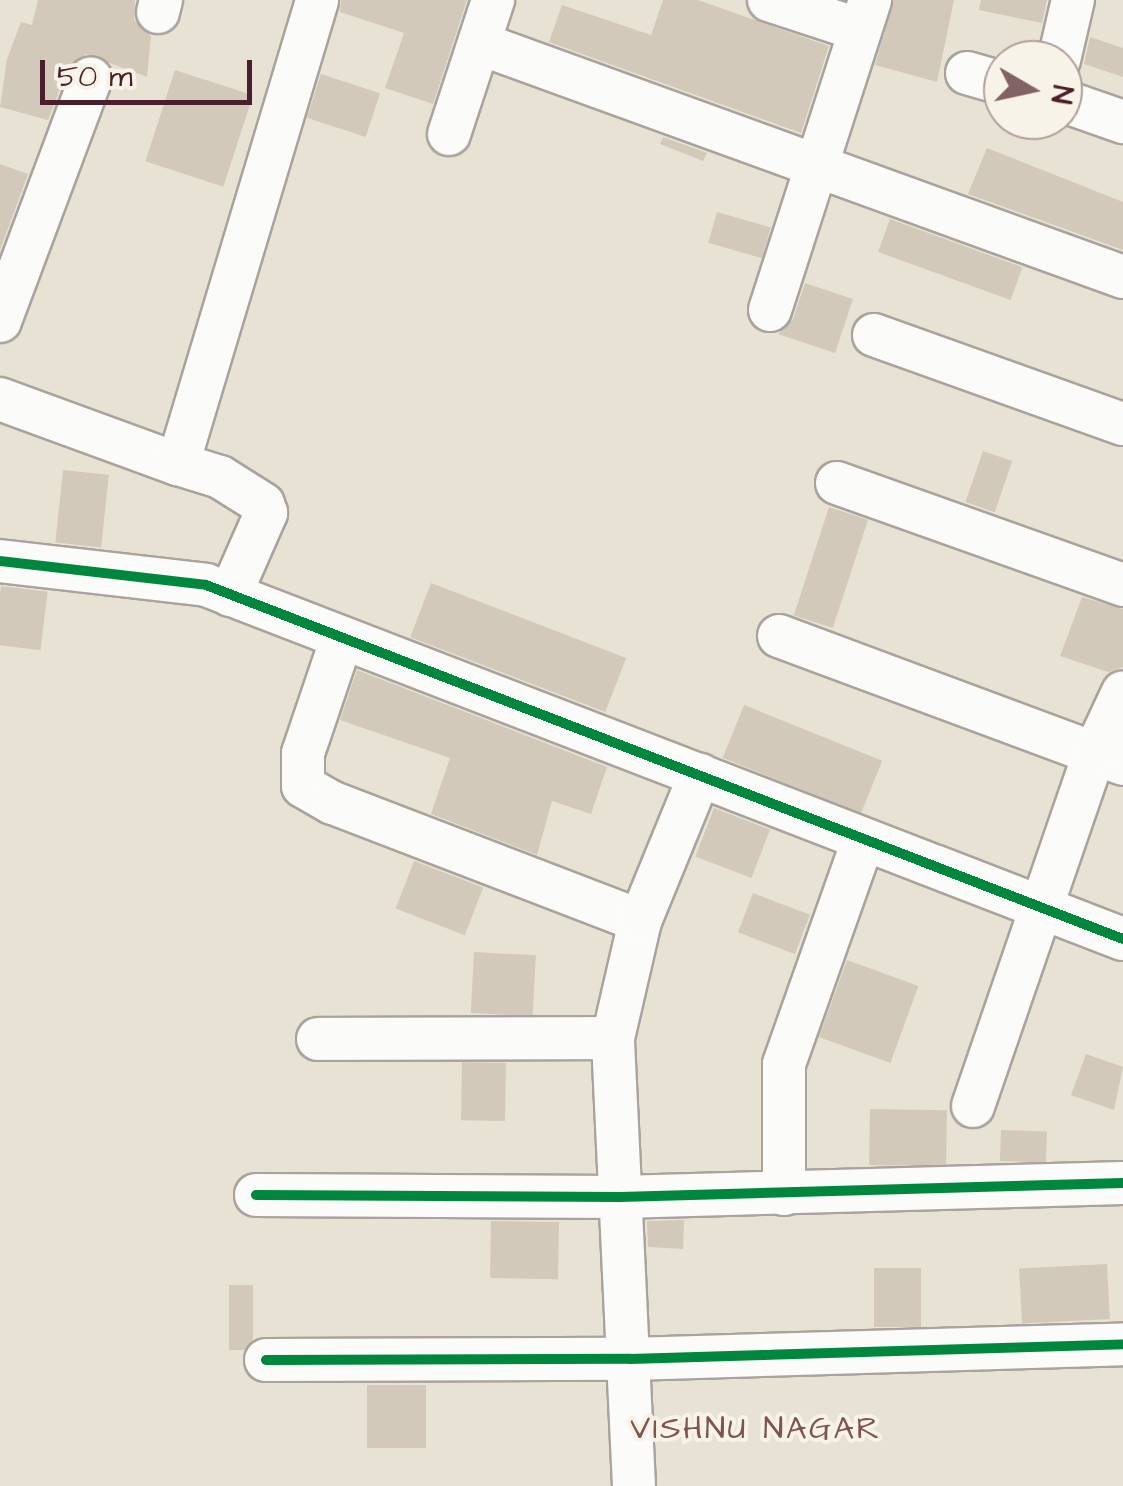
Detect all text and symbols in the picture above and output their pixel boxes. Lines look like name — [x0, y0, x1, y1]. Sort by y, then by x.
scale bar — [45, 40, 258, 102]
north arrow — [983, 40, 1083, 140]
text: 50 m — [57, 56, 133, 98]
text: N — [1041, 83, 1082, 106]
district label: VISHNU NAGAR — [630, 1410, 882, 1448]

